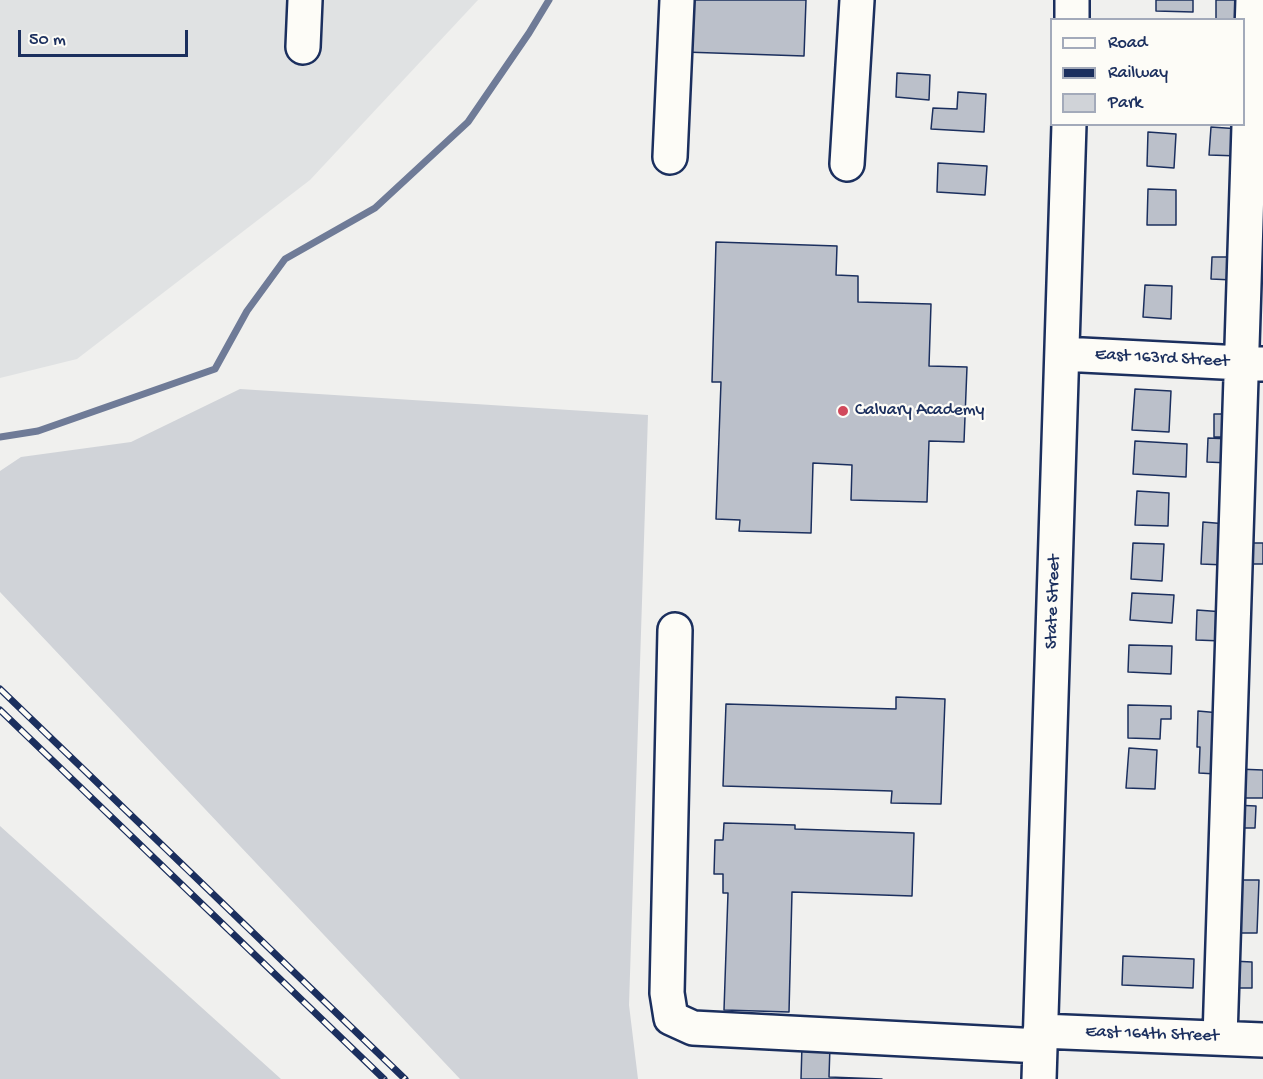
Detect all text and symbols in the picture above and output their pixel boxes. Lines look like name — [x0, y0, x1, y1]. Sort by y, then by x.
scale bar — [21, 18, 190, 56]
legend — [1050, 18, 1245, 126]
text: 50 m — [29, 30, 66, 51]
text: Road — [1108, 33, 1147, 54]
text: Railway — [1108, 63, 1168, 84]
text: Park — [1108, 93, 1142, 114]
street label: East 163rd Street — [1094, 345, 1230, 373]
place label: Calvary Academy — [855, 400, 984, 422]
marker: Calvary Academy — [836, 404, 850, 418]
street label: State Street — [1042, 554, 1066, 650]
street label: East 164th Street — [1085, 1022, 1219, 1048]

